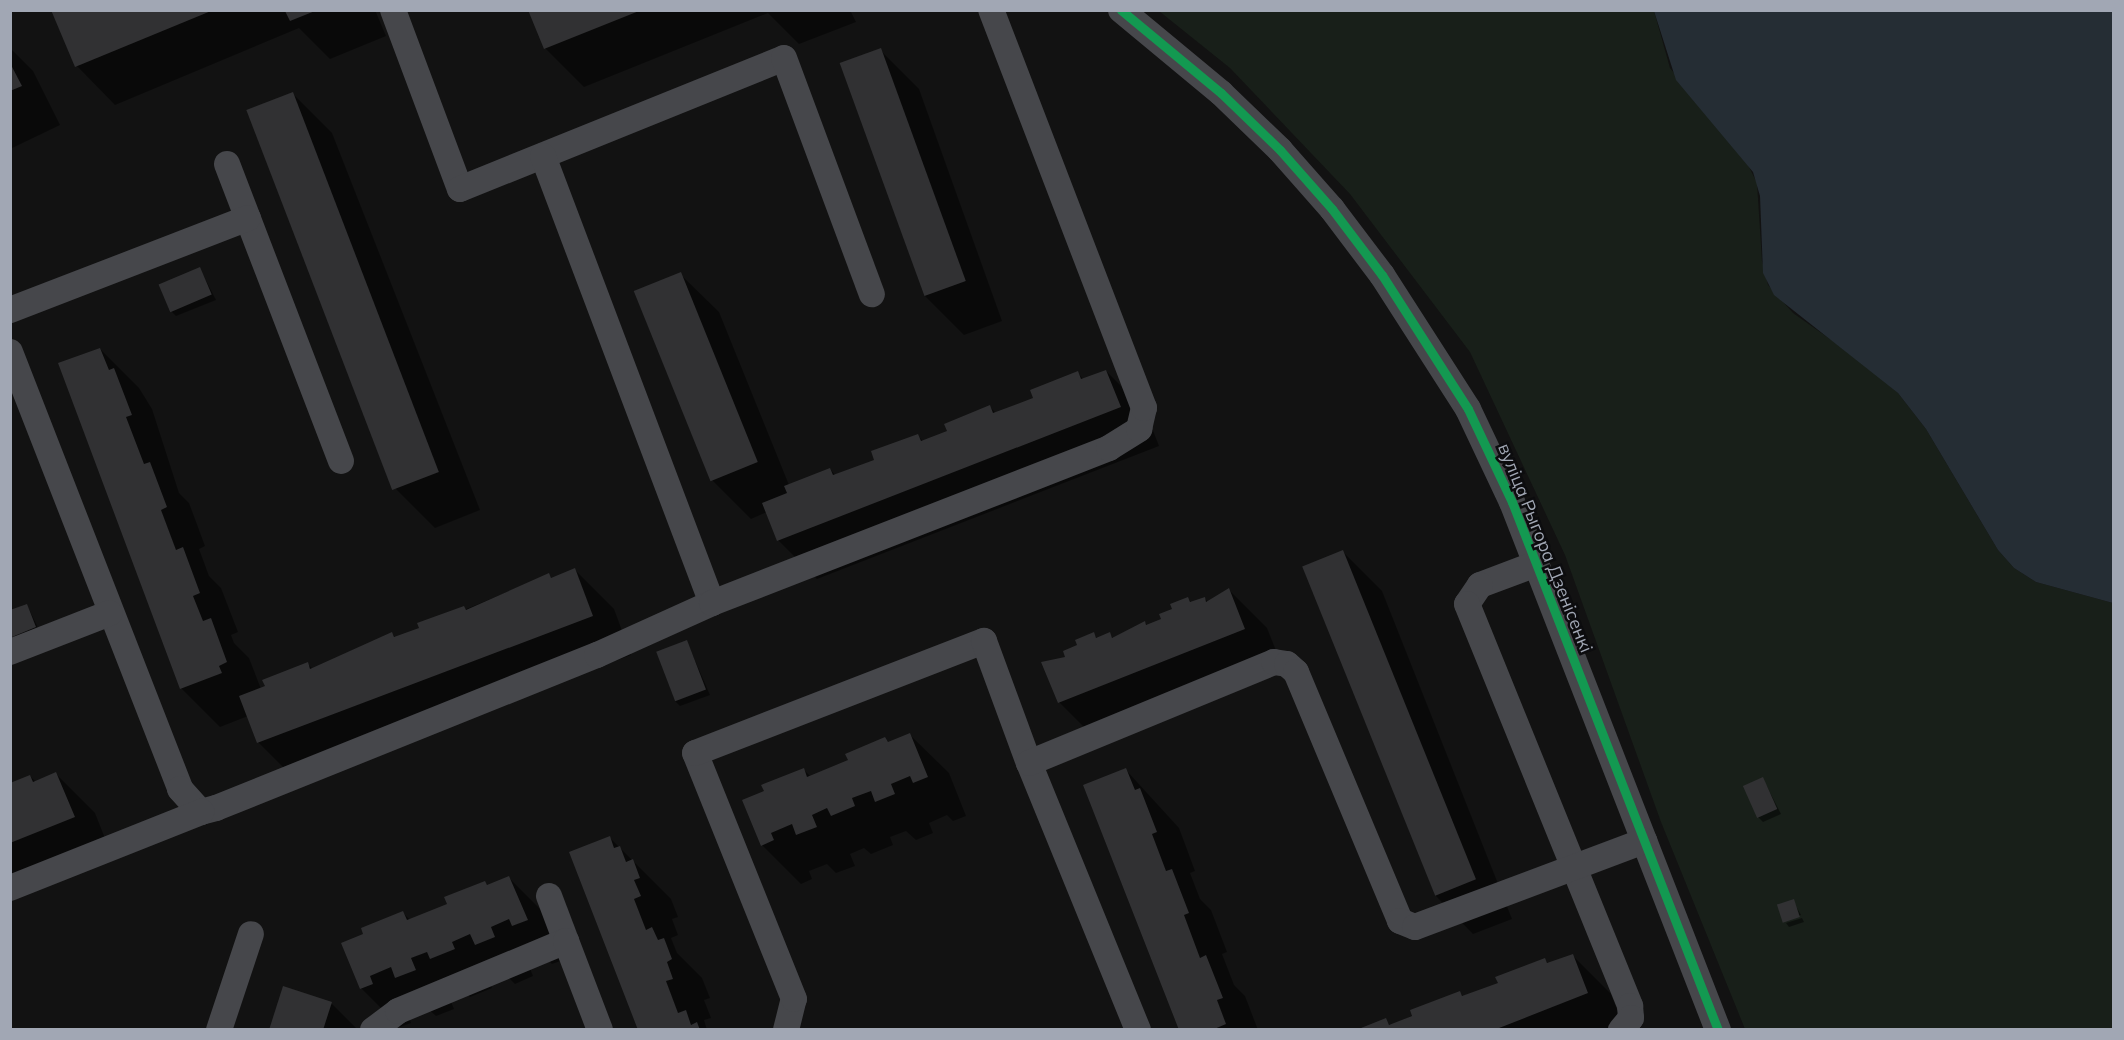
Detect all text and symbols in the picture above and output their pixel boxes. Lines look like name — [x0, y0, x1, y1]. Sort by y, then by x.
street label: вуліца Рыгора Дзенісенкі — [1493, 440, 1597, 656]

